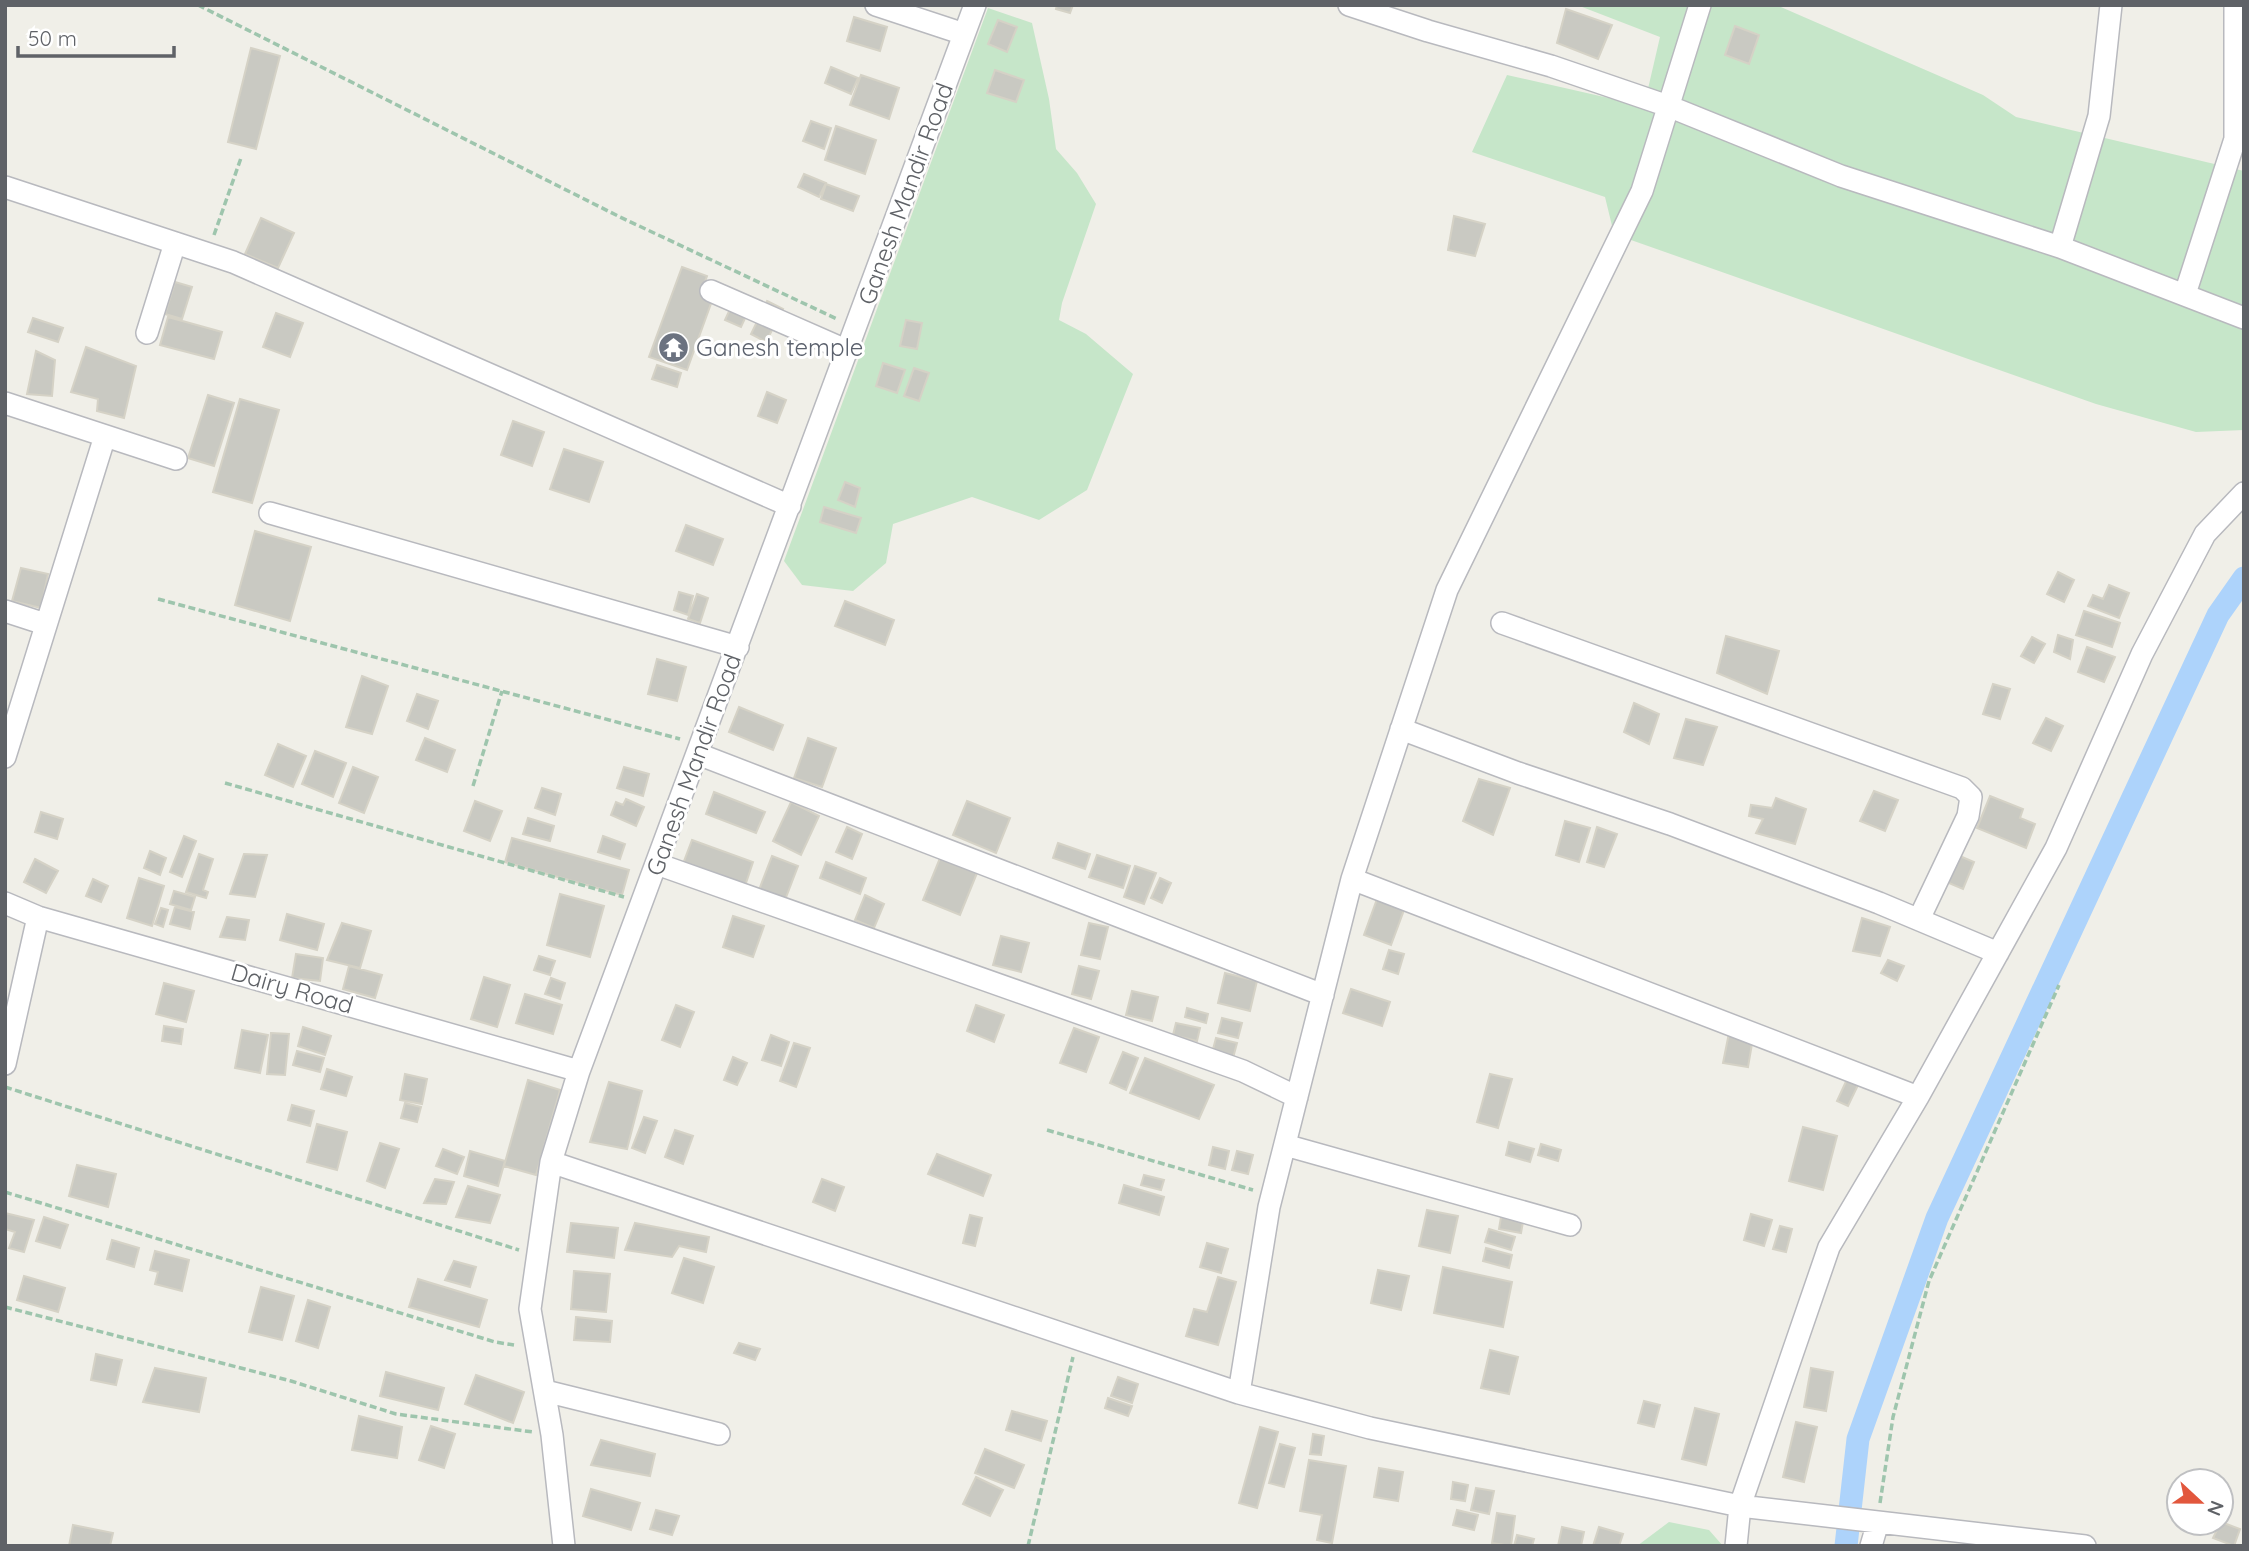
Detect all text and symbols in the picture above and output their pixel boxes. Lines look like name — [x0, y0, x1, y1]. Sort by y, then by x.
scale bar — [18, 14, 173, 58]
text: 50 m — [28, 25, 77, 51]
street label: Ganesh Mandir Road — [851, 79, 959, 309]
temple icon: Ganesh temple — [656, 331, 690, 365]
place label: Ganesh temple — [696, 332, 863, 362]
street label: Ganesh Mandir Road — [639, 650, 747, 880]
street label: Dairy Road — [228, 956, 357, 1020]
north arrow — [2165, 1467, 2235, 1537]
text: N — [2202, 1497, 2230, 1519]

